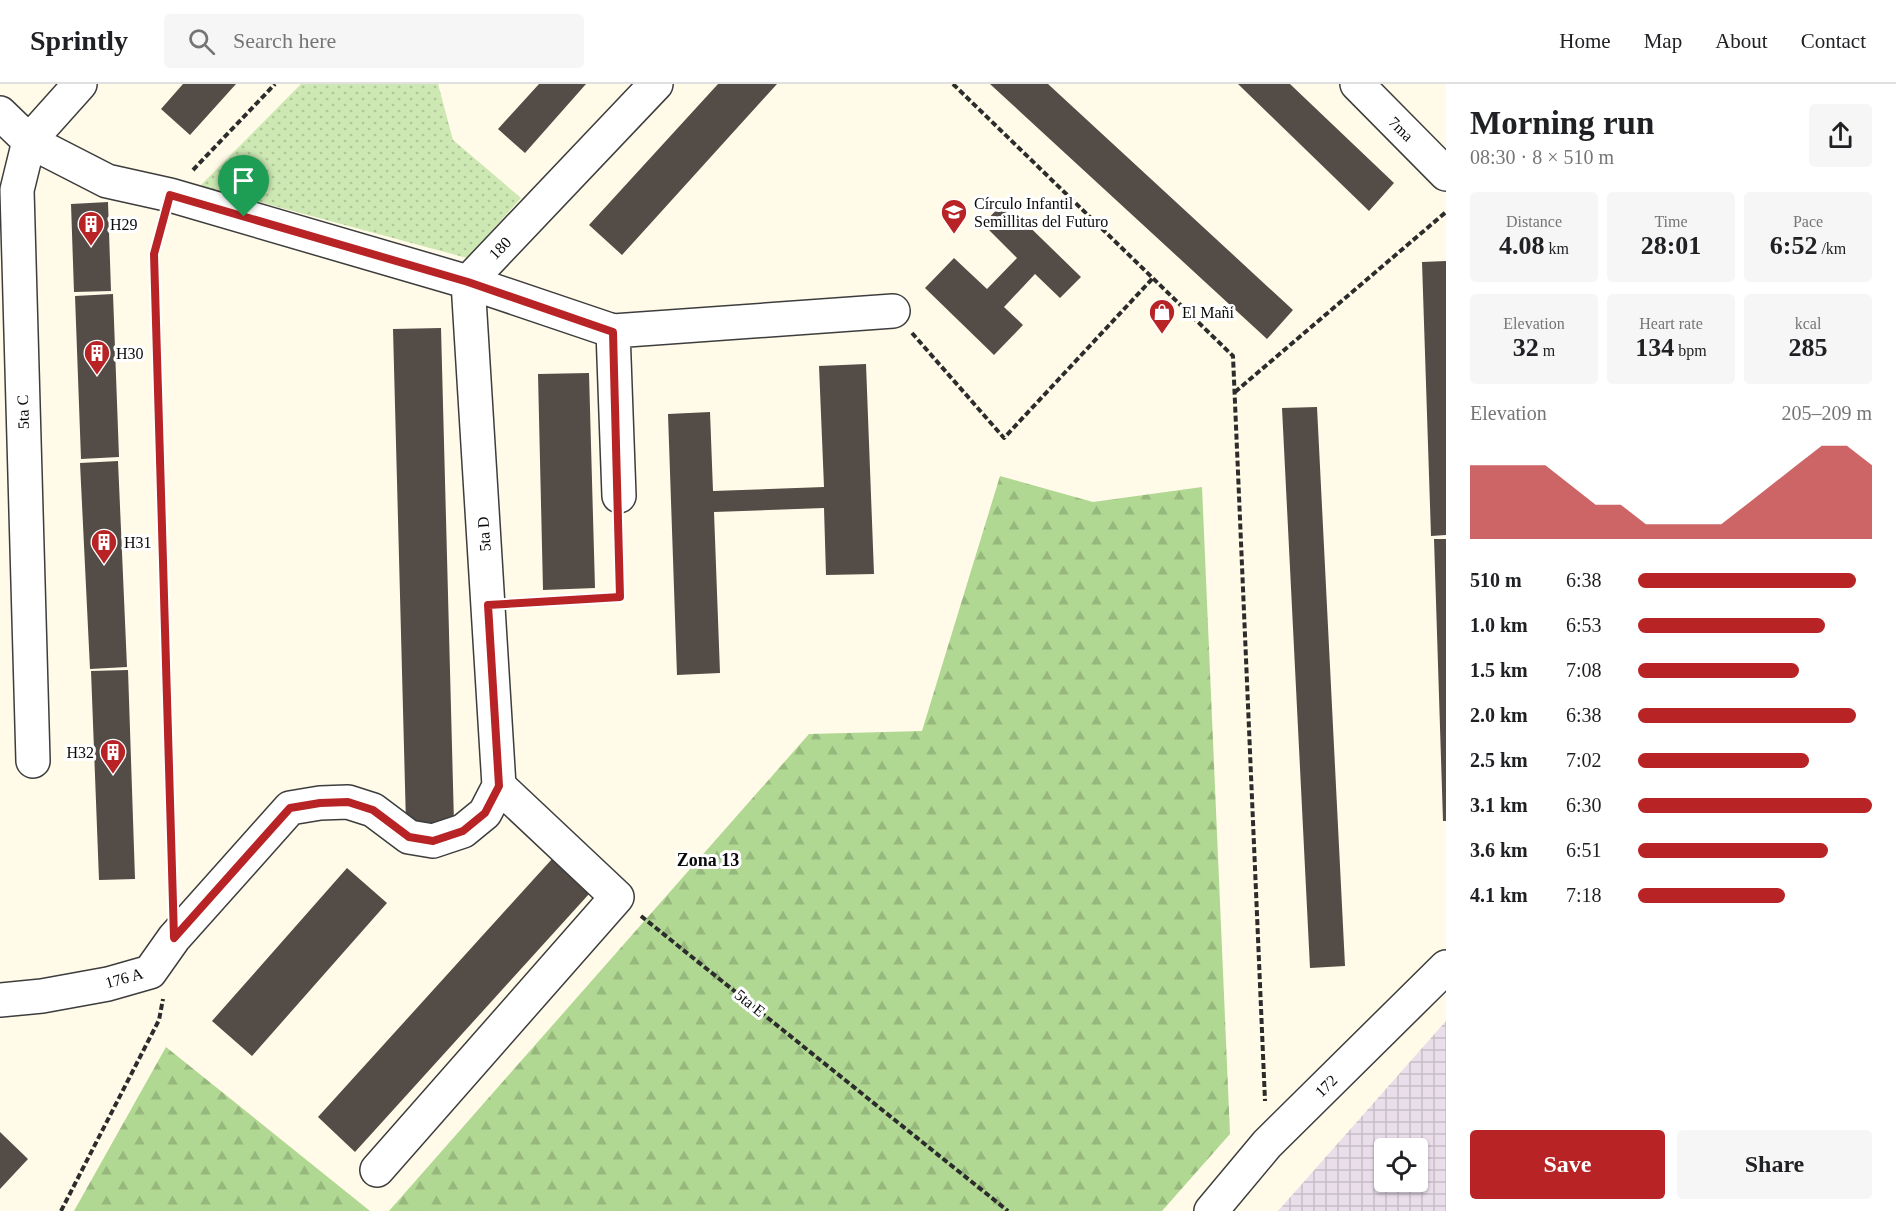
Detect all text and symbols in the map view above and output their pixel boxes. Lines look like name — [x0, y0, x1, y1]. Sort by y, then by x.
search box — [164, 14, 584, 68]
text: Sprintly — [30, 25, 128, 56]
icon: search — [185, 25, 218, 58]
text: Search here — [233, 28, 336, 53]
text: Home — [1559, 29, 1611, 53]
text: Map — [1644, 29, 1682, 53]
text: About — [1715, 29, 1768, 53]
text: Contact — [1801, 29, 1866, 53]
button: share — [1809, 104, 1872, 167]
text: Morning run — [1470, 105, 1654, 141]
street label: 7ma — [1385, 113, 1417, 145]
text: 08:30 · 8 × 510 m — [1470, 146, 1614, 168]
pin — [218, 155, 269, 217]
icon: arrive — [227, 164, 260, 197]
place label: Círculo Infantil Semillitas del Futuro — [974, 195, 1108, 230]
school or university icon: Círculo Infantil Semillitas del Futuro — [939, 197, 969, 235]
building icon: H29 — [76, 209, 106, 247]
text: Distance — [1506, 213, 1562, 230]
text: Time — [1654, 213, 1688, 230]
text: Pace — [1793, 213, 1823, 230]
place label: H29 — [110, 216, 138, 233]
text: 4.08 — [1499, 231, 1545, 260]
text: 28:01 — [1641, 231, 1701, 260]
text: 6:52 — [1770, 231, 1817, 260]
street label: 180 — [486, 233, 514, 263]
text: km — [1545, 240, 1569, 257]
text: /km — [1817, 240, 1846, 257]
shop icon: El Mañi — [1147, 297, 1177, 335]
place label: El Mañi — [1182, 304, 1235, 321]
text: Elevation — [1503, 315, 1565, 332]
text: Heart rate — [1639, 315, 1703, 332]
text: kcal — [1795, 315, 1821, 332]
text: 32 — [1513, 333, 1539, 362]
text: 134 — [1635, 333, 1674, 362]
text: 285 — [1789, 333, 1828, 362]
building icon: H30 — [82, 338, 112, 376]
text: m — [1539, 342, 1555, 359]
text: bpm — [1674, 342, 1707, 359]
place label: H30 — [116, 345, 144, 362]
street label: 5ta C — [14, 395, 32, 429]
text: Elevation — [1470, 402, 1547, 424]
text: 205–209 m — [1781, 402, 1872, 424]
street label: 5ta D — [474, 516, 494, 552]
building icon: H31 — [89, 527, 119, 565]
place label: H31 — [124, 534, 152, 551]
text: 510 m — [1470, 569, 1522, 591]
text: 6:38 — [1566, 569, 1602, 591]
text: 1.0 km — [1470, 614, 1528, 636]
text: 6:53 — [1566, 614, 1602, 636]
text: 1.5 km — [1470, 659, 1528, 681]
text: 7:08 — [1566, 659, 1602, 681]
text: 2.0 km — [1470, 704, 1528, 726]
text: 6:38 — [1566, 704, 1602, 726]
building icon: H32 — [98, 737, 128, 775]
place label: H32 — [66, 744, 94, 761]
text: 2.5 km — [1470, 749, 1528, 771]
text: 7:02 — [1566, 749, 1602, 771]
text: 3.1 km — [1470, 794, 1528, 816]
text: 6:30 — [1566, 794, 1602, 816]
text: 3.6 km — [1470, 839, 1528, 861]
text: 6:51 — [1566, 839, 1602, 861]
district label: Zona 13 — [677, 850, 739, 870]
text: 4.1 km — [1470, 884, 1528, 906]
text: 7:18 — [1566, 884, 1602, 906]
street label: 176 A — [103, 964, 145, 992]
street label: 5ta E — [732, 986, 768, 1020]
street label: 172 — [1312, 1072, 1340, 1100]
button: Save — [1470, 1130, 1665, 1199]
button: Share — [1677, 1130, 1872, 1199]
map controls — [1374, 1138, 1428, 1192]
button: locate — [1374, 1138, 1428, 1192]

